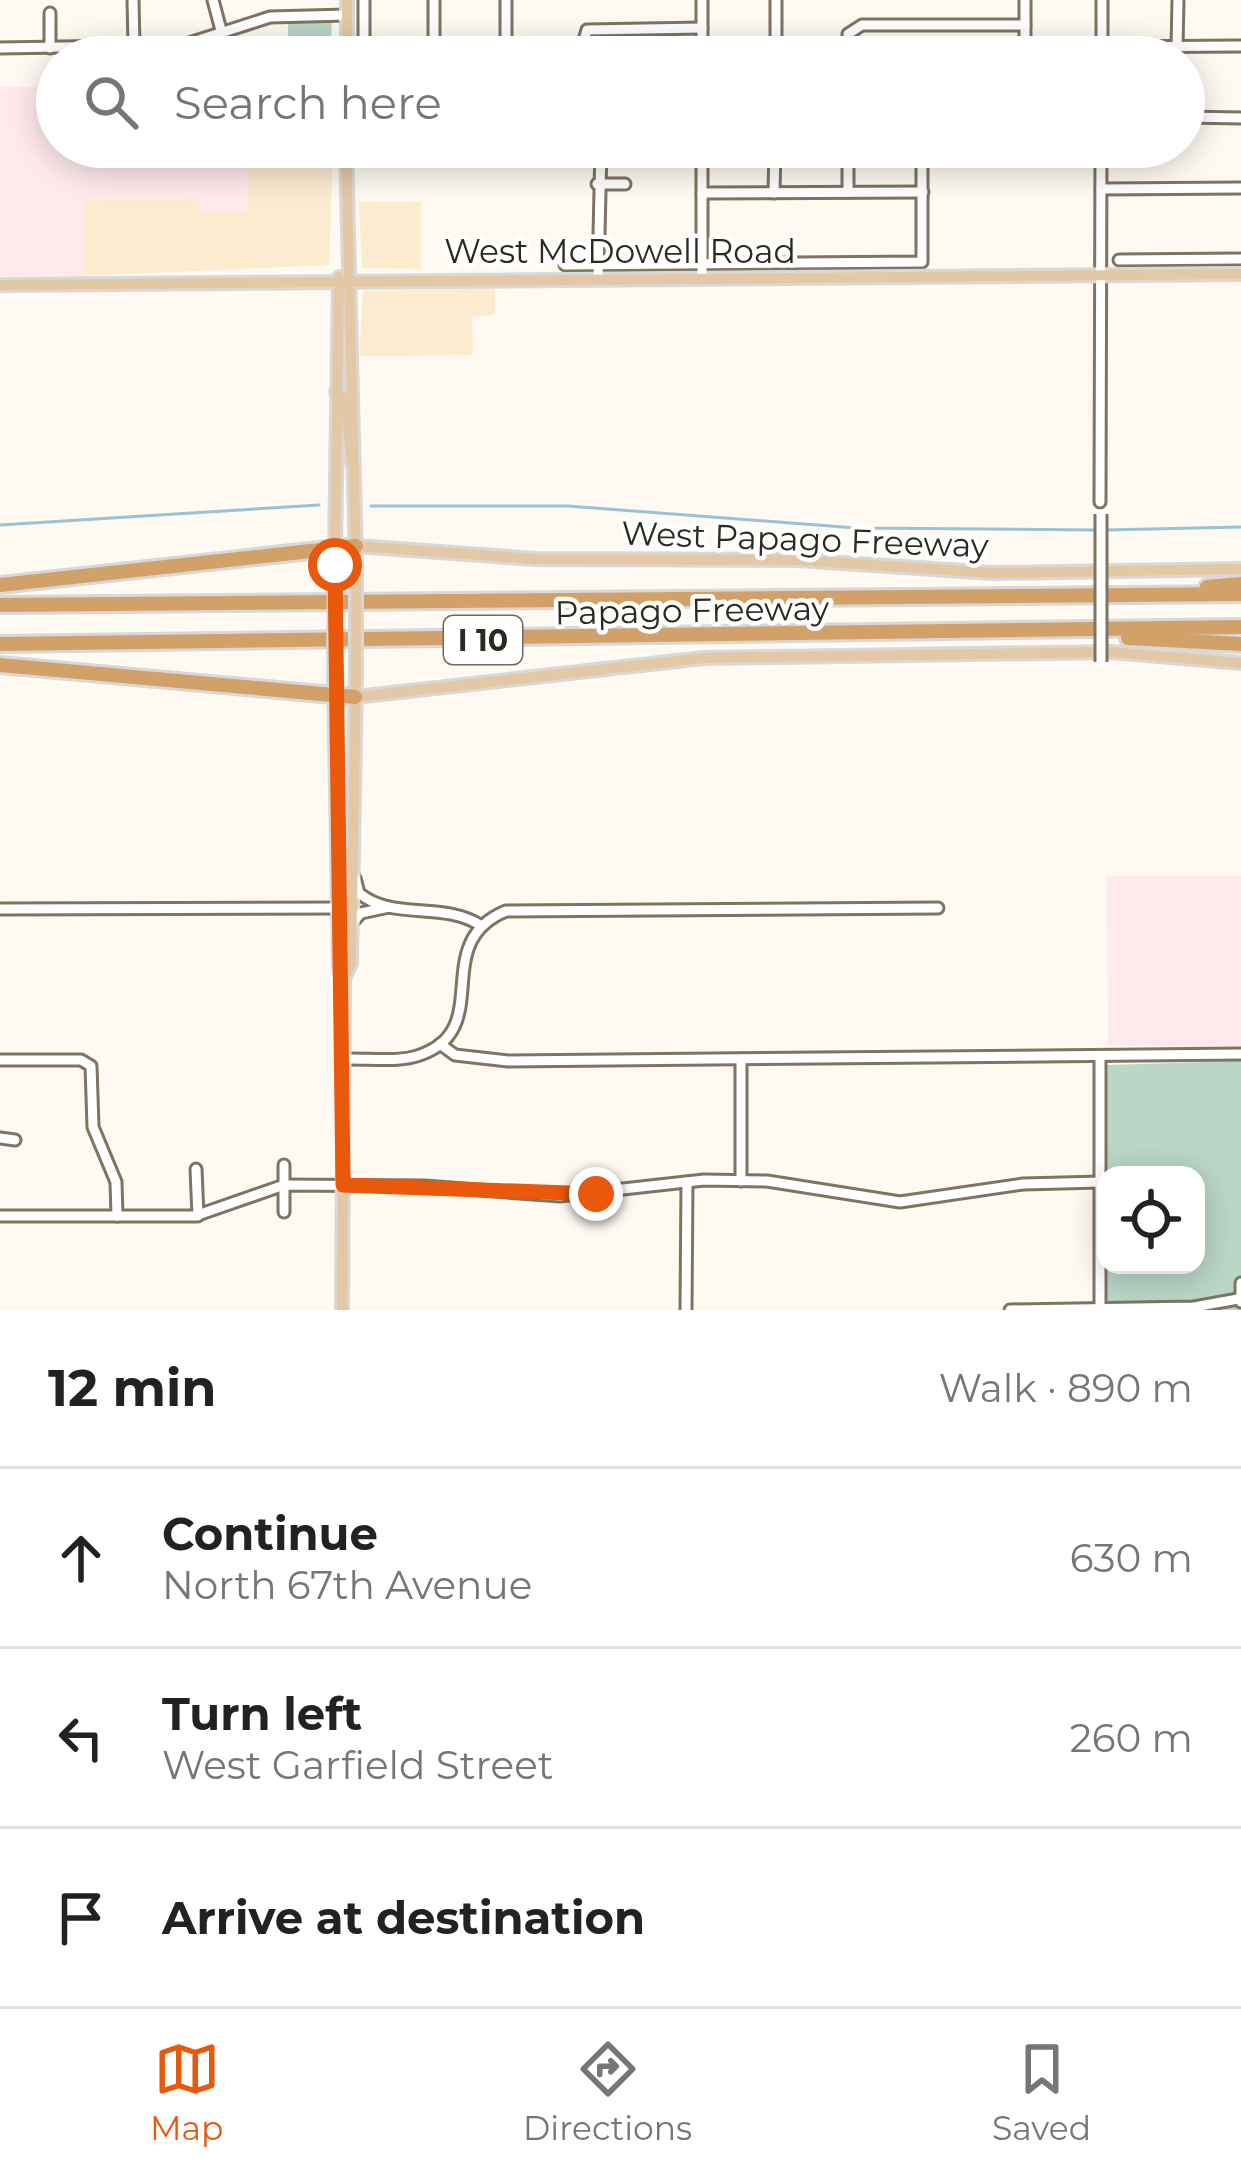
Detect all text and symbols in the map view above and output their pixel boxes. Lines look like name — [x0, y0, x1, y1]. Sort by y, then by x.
search box — [36, 36, 1205, 168]
icon: search — [78, 69, 144, 135]
text: Search here — [174, 75, 442, 130]
street label: West McDowell Road — [444, 231, 796, 271]
street label: West Papago Freeway — [621, 513, 989, 565]
route start — [308, 538, 362, 592]
street label: Papago Freeway — [554, 588, 830, 632]
road number: I 10 — [444, 616, 522, 664]
map controls — [1097, 1166, 1205, 1274]
button: locate — [1097, 1166, 1205, 1274]
route end — [569, 1167, 623, 1221]
text: 12 min — [48, 1357, 217, 1419]
text: Walk · 890 m — [939, 1364, 1193, 1412]
text: Continue — [162, 1506, 378, 1561]
icon: ahead — [48, 1525, 114, 1591]
text: 630 m — [1070, 1534, 1193, 1582]
text: North 67th Avenue — [162, 1561, 532, 1609]
text: Turn left — [162, 1686, 362, 1741]
icon: left — [48, 1705, 114, 1771]
text: 260 m — [1070, 1714, 1193, 1762]
text: West Garfield Street — [162, 1741, 554, 1789]
icon: arrive — [48, 1885, 114, 1951]
text: Arrive at destination — [162, 1890, 645, 1945]
tab: Map — [150, 2036, 223, 2148]
tab: Directions — [523, 2036, 692, 2148]
tab: Saved — [992, 2036, 1091, 2148]

